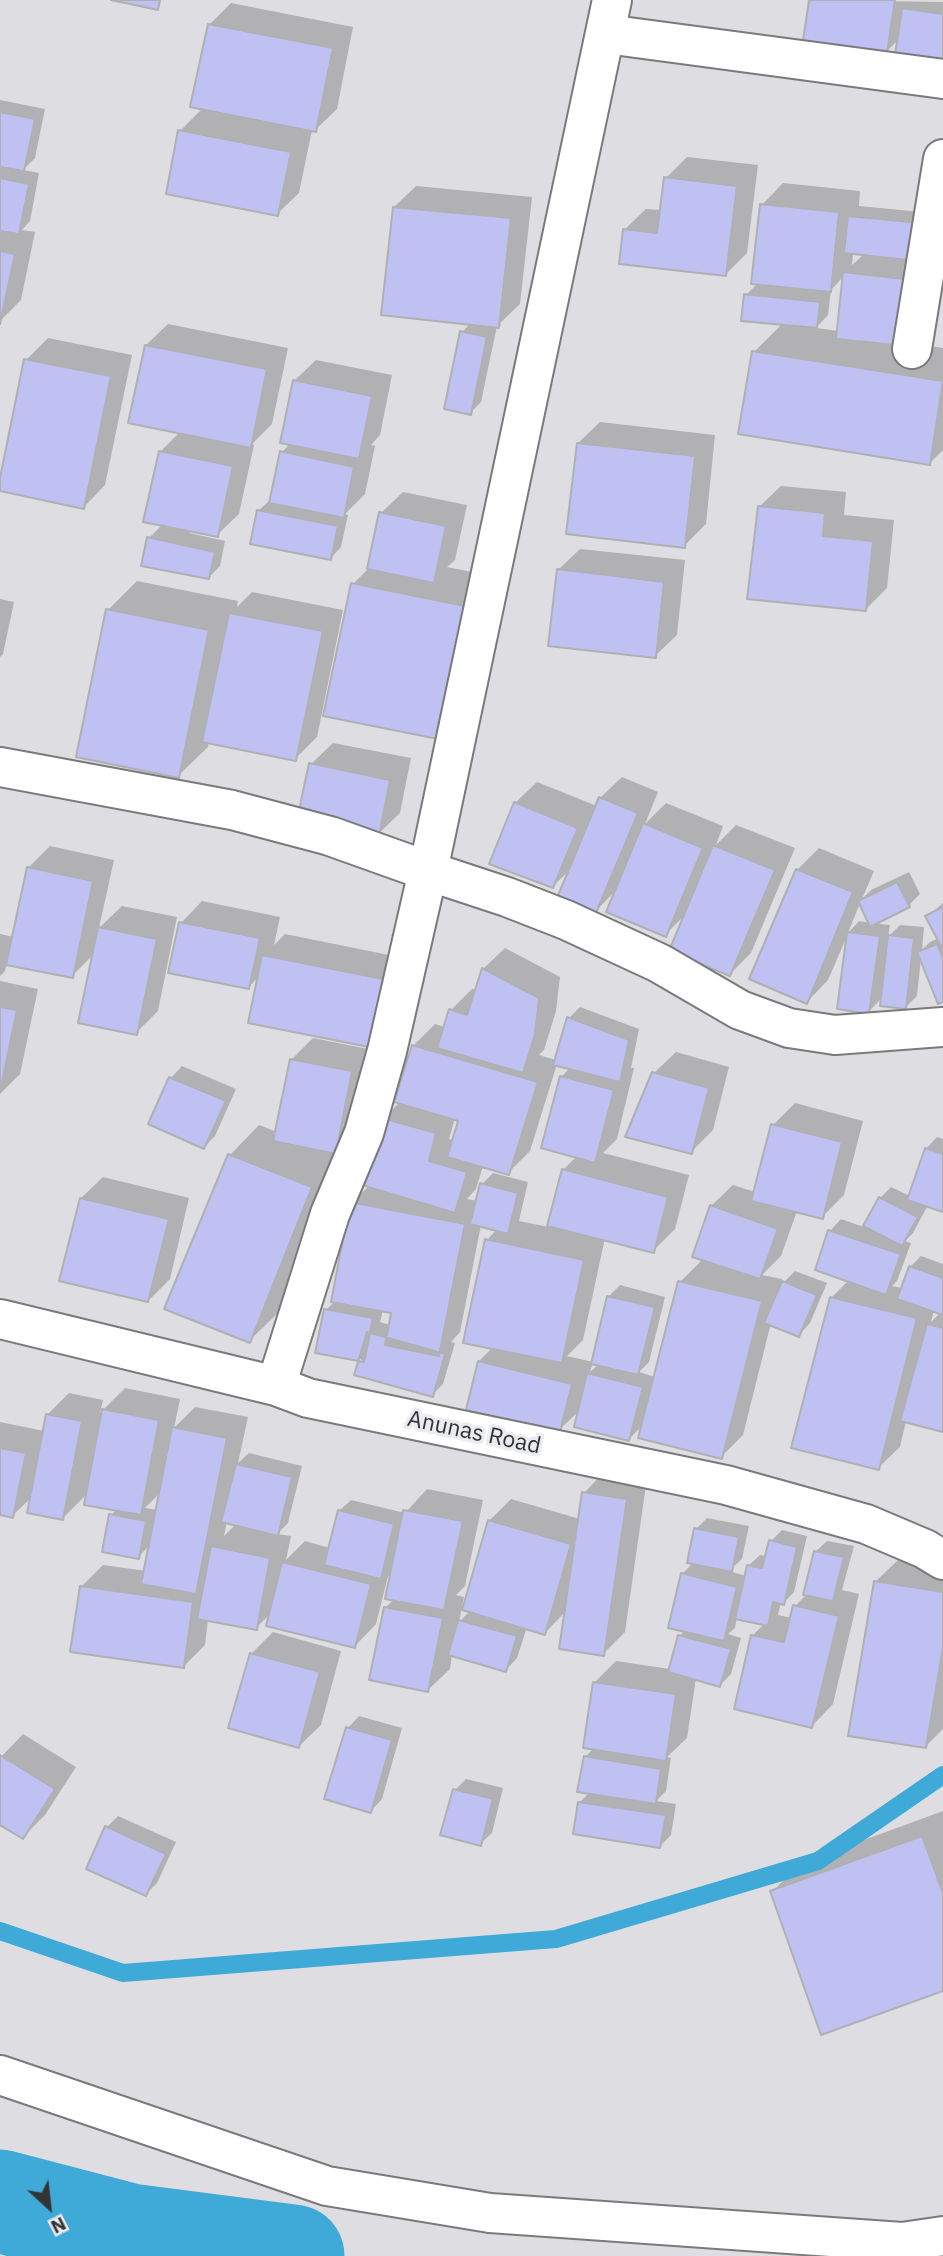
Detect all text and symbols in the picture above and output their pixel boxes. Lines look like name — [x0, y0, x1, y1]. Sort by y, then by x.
street label: Anunas Road — [405, 1405, 543, 1461]
north arrow — [14, 2172, 84, 2242]
text: N — [47, 2212, 70, 2240]

